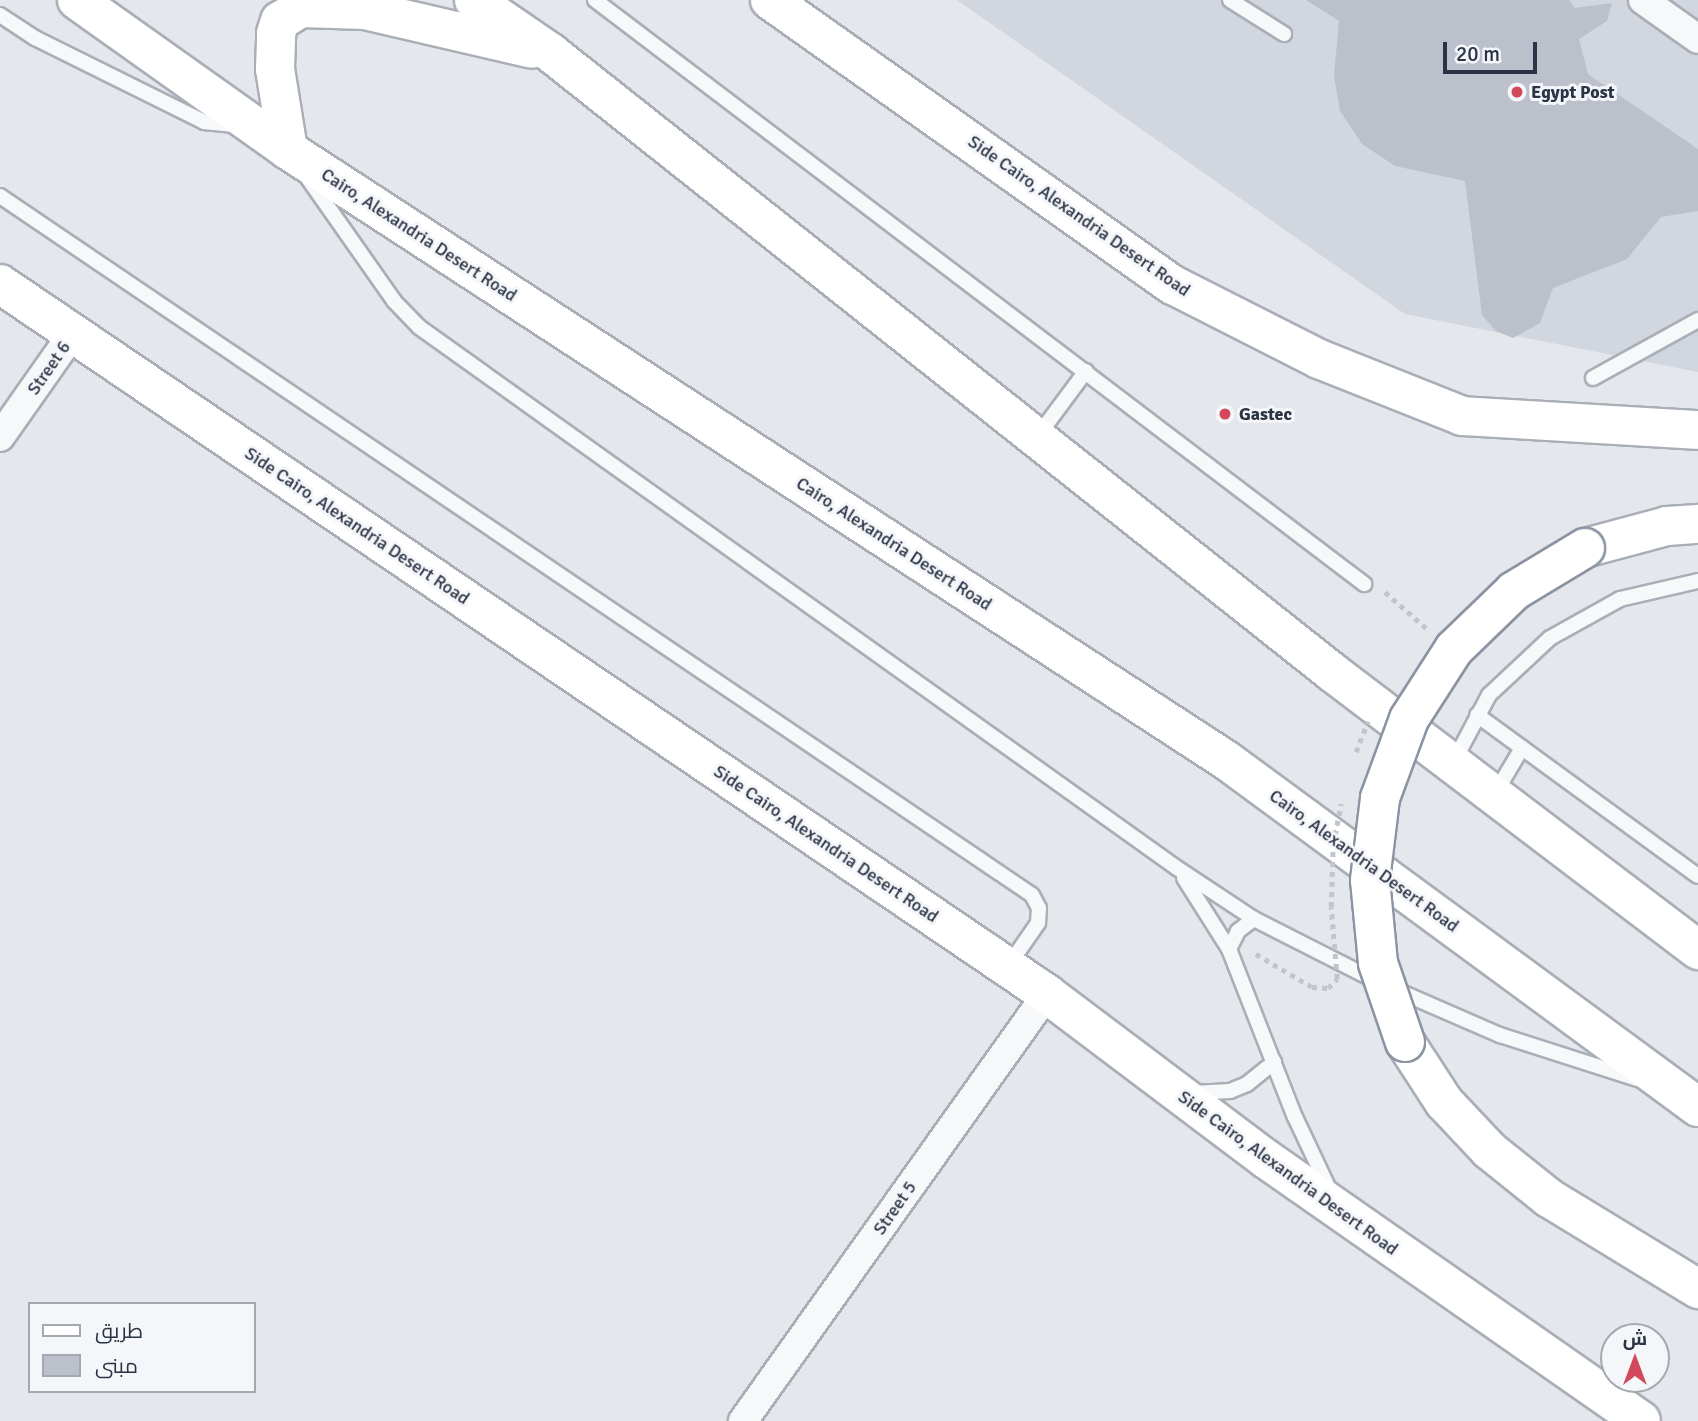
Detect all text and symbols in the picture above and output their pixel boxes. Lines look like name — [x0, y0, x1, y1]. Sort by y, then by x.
scale bar — [1446, 28, 1540, 72]
text: 20 m — [1456, 41, 1500, 67]
place label: Egypt Post — [1531, 81, 1614, 103]
marker: Egypt Post — [1509, 84, 1525, 100]
street label: Side Cairo, Alexandria Desert Road — [964, 131, 1194, 301]
street label: Cairo, Alexandria Desert Road — [317, 164, 521, 306]
street label: Street 6 — [23, 337, 75, 399]
place label: Gastec — [1239, 403, 1292, 425]
marker: Gastec — [1217, 406, 1233, 422]
street label: Side Cairo, Alexandria Desert Road — [241, 443, 473, 609]
street label: Cairo, Alexandria Desert Road — [792, 473, 996, 615]
street label: Side Cairo, Alexandria Desert Road — [710, 761, 942, 927]
street label: Cairo, Alexandria Desert Road — [1265, 785, 1463, 937]
street label: Side Cairo, Alexandria Desert Road — [1174, 1086, 1402, 1260]
street label: Street 5 — [869, 1177, 921, 1239]
legend — [28, 1302, 256, 1393]
text: طريق — [95, 1318, 143, 1344]
north arrow — [1600, 1323, 1670, 1393]
text: ش — [1623, 1327, 1647, 1351]
text: مبنى — [95, 1353, 138, 1379]

